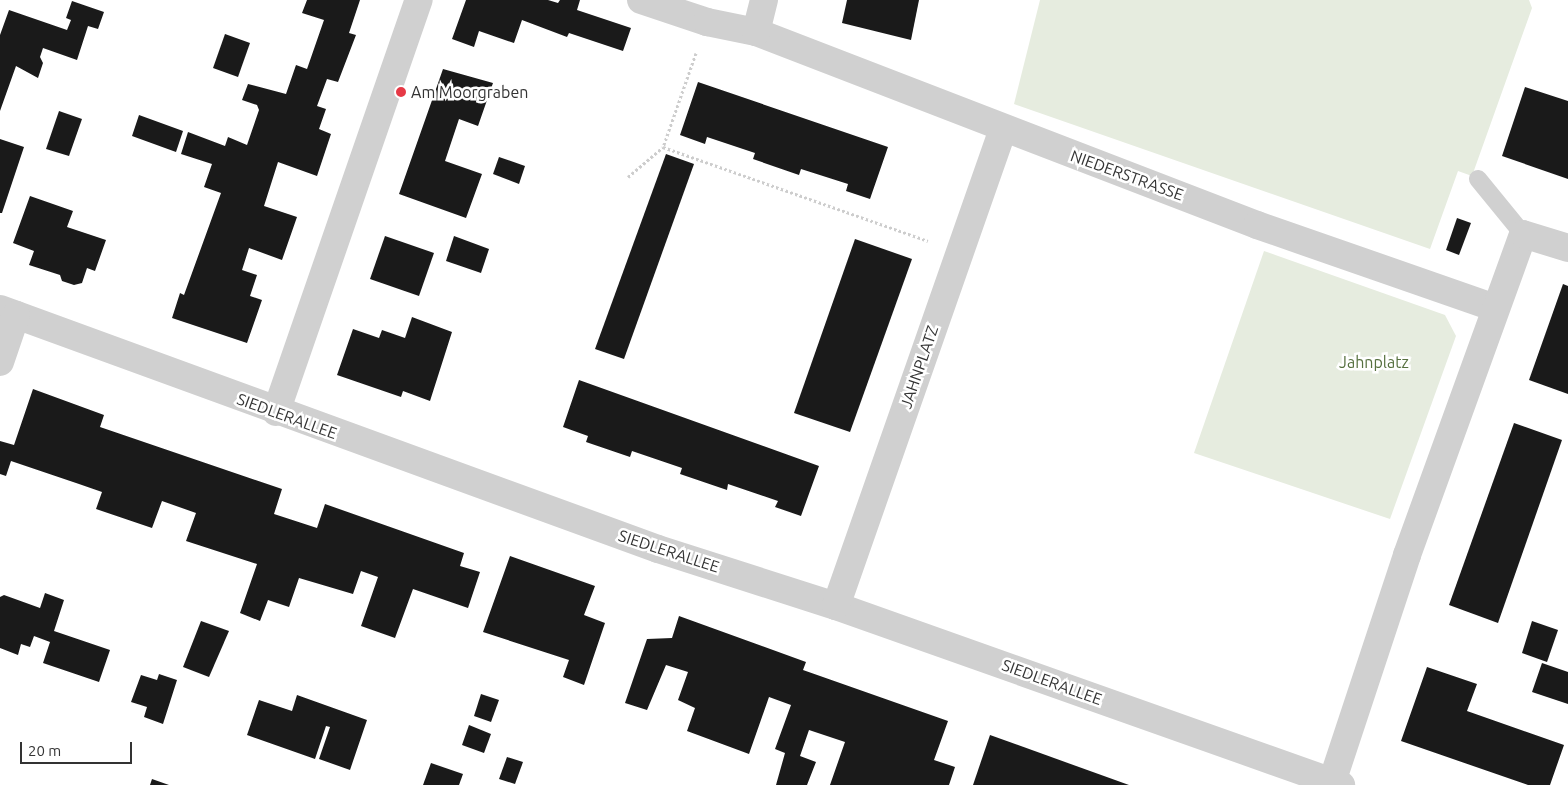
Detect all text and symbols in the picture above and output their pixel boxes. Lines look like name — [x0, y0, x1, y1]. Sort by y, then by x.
place label: Am Moorgraben — [411, 82, 528, 102]
marker: Am Moorgraben — [395, 86, 407, 98]
street label: NIEDERSTRASSE — [1068, 146, 1186, 204]
street label: JAHNPLATZ — [896, 323, 942, 411]
park label: Jahnplatz — [1339, 352, 1409, 372]
street label: SIEDLERALLEE — [234, 389, 340, 443]
street label: SIEDLERALLEE — [616, 526, 722, 576]
street label: SIEDLERALLEE — [999, 655, 1105, 709]
scale bar — [22, 732, 135, 764]
text: 20 m — [28, 742, 61, 759]

